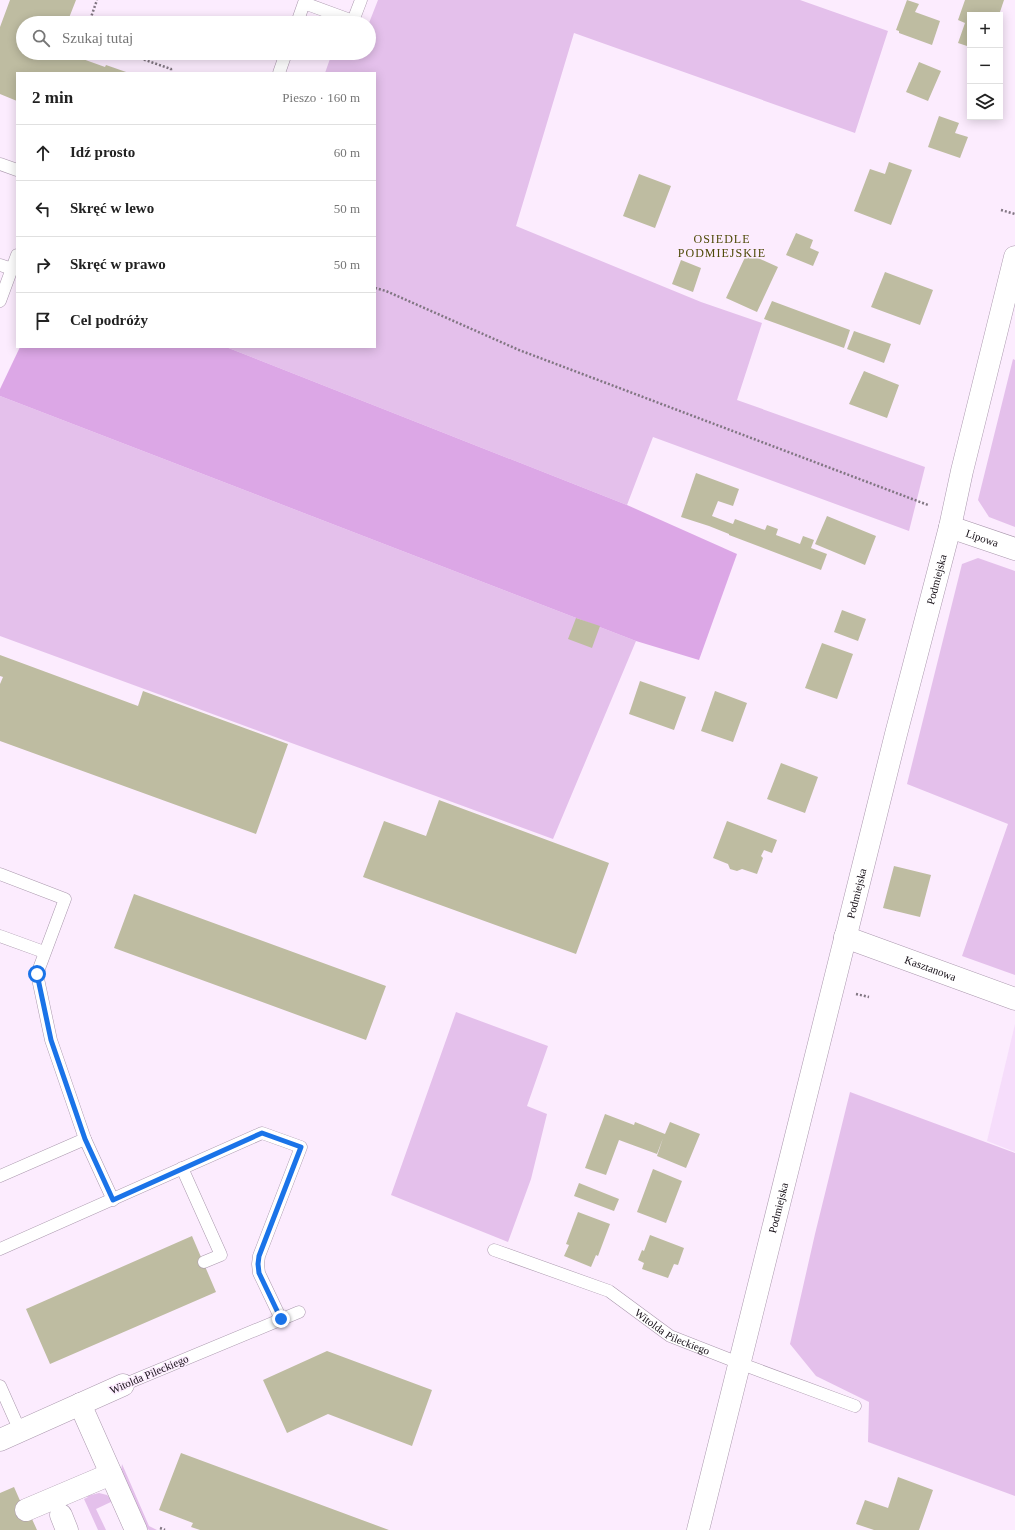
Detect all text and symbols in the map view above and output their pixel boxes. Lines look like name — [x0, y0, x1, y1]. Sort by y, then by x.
map controls — [967, 12, 1003, 120]
button: + — [967, 12, 1003, 48]
search box — [16, 16, 376, 60]
icon: search — [30, 27, 52, 49]
text: Szukaj tutaj — [62, 30, 133, 46]
button: − — [967, 48, 1003, 84]
button: layers — [967, 84, 1003, 120]
text: 2 min — [32, 88, 73, 107]
text: Pieszo · 160 m — [282, 90, 360, 105]
icon: ahead — [32, 142, 54, 164]
text: Idź prosto — [70, 144, 135, 160]
text: 60 m — [334, 145, 360, 160]
icon: left — [32, 198, 54, 220]
text: Skręć w lewo — [70, 200, 154, 216]
text: 50 m — [334, 201, 360, 216]
district label: OSIEDLE PODMIEJSKIE — [678, 232, 766, 260]
icon: right — [32, 254, 54, 276]
text: Skręć w prawo — [70, 256, 166, 272]
text: 50 m — [334, 257, 360, 272]
icon: arrive — [32, 310, 54, 332]
text: Cel podróży — [70, 312, 148, 328]
street label: Lipowa — [964, 527, 1000, 549]
street label: Podmiejska — [924, 553, 949, 606]
street label: Podmiejska — [844, 867, 868, 920]
street label: Kasztanowa — [903, 953, 958, 983]
route start — [28, 965, 46, 983]
street label: Podmiejska — [766, 1181, 790, 1234]
street label: Witolda Pileckiego — [633, 1306, 712, 1357]
route end — [272, 1310, 290, 1328]
street label: Witolda Pileckiego — [108, 1352, 191, 1396]

